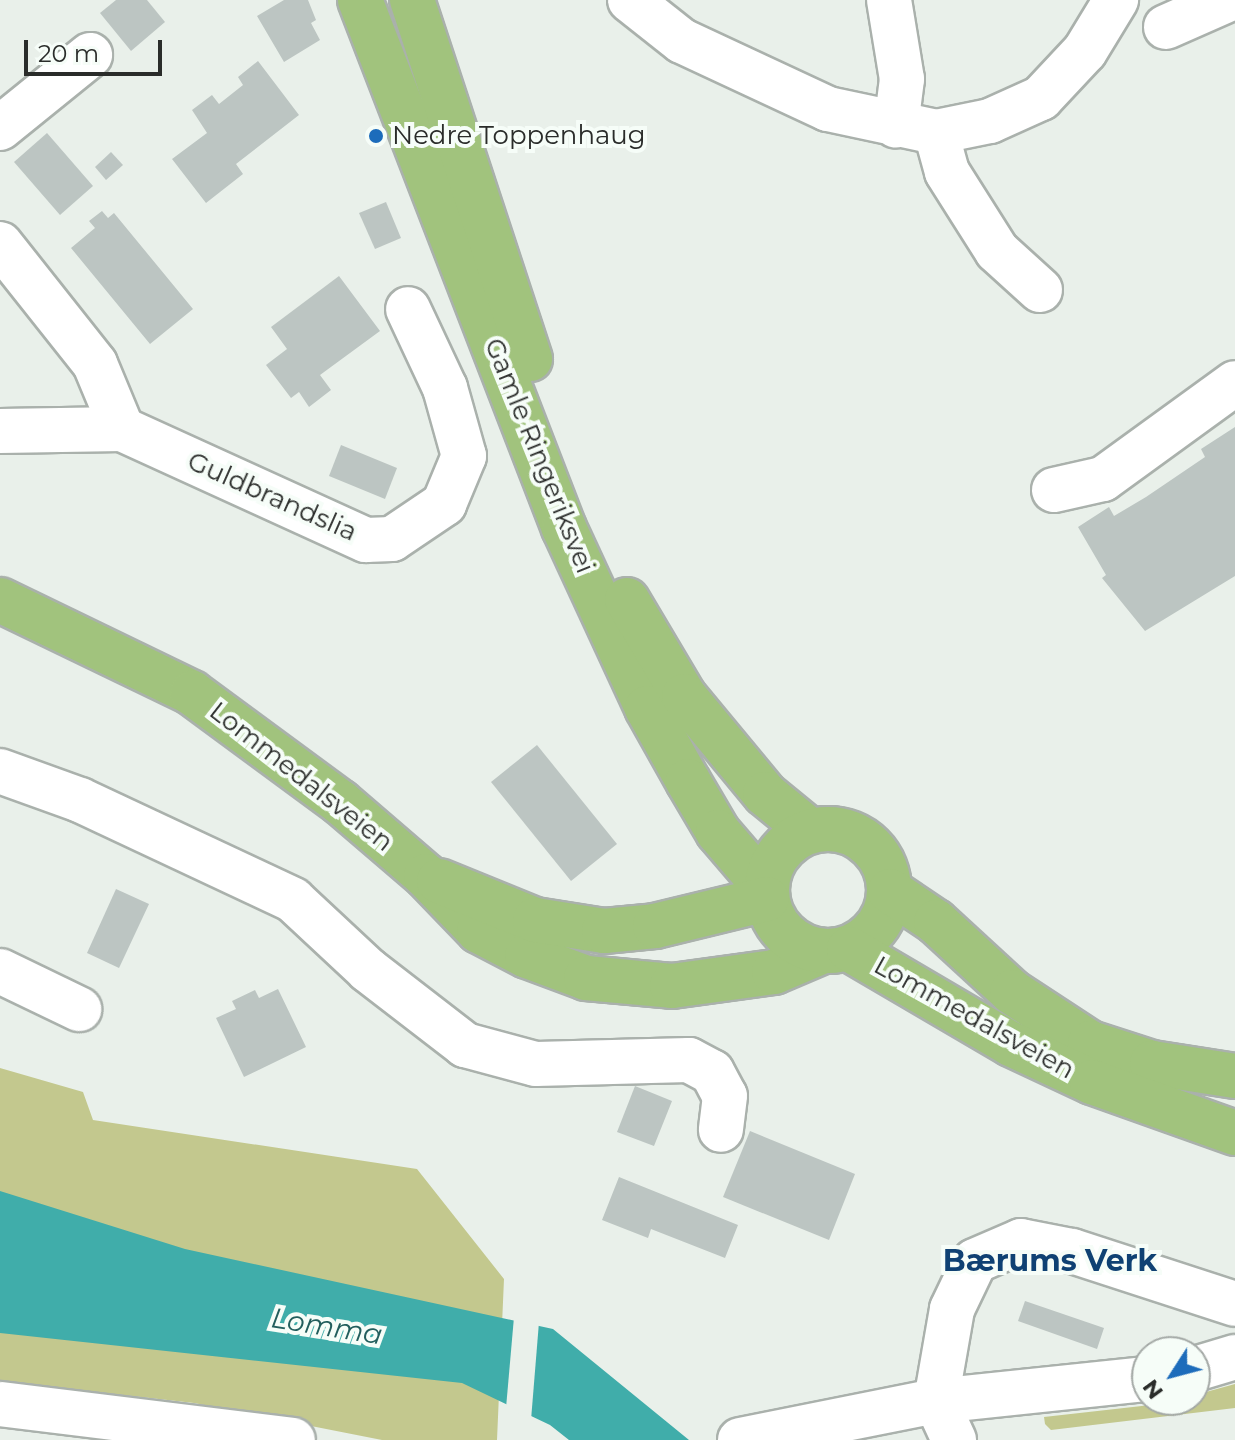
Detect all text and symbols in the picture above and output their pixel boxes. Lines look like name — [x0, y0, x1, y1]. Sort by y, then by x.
scale bar — [28, 24, 166, 74]
text: 20 m — [38, 39, 99, 68]
place label: Nedre Toppenhaug — [392, 120, 646, 152]
marker: Nedre Toppenhaug — [367, 127, 385, 145]
street label: Gamle Ringeriksvei — [478, 334, 600, 578]
street label: Guldbrandslia — [183, 446, 361, 548]
street label: Lommedalsveien — [203, 696, 399, 858]
street label: Lommedalsveien — [868, 950, 1080, 1086]
district label: Bærums Verk — [943, 1243, 1157, 1279]
water label: Lomma — [269, 1301, 385, 1351]
north arrow — [1131, 1336, 1211, 1416]
text: N — [1137, 1374, 1169, 1404]

